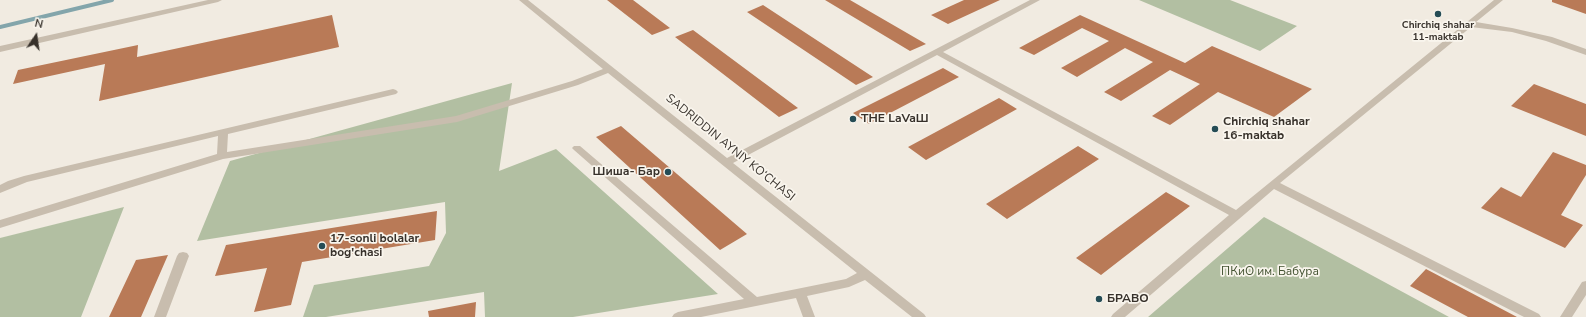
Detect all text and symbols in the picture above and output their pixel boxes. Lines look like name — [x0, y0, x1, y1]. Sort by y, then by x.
marker: Chirchiq shahar 11-maktab — [1433, 9, 1443, 19]
north arrow — [16, 16, 56, 56]
text: N — [33, 16, 45, 32]
place label: Chirchiq shahar 11-maktab — [1402, 20, 1474, 44]
street label: SADRIDDIN AYNIY KO‘CHASI — [663, 92, 797, 204]
place label: THE LaVaШ — [861, 112, 929, 126]
marker: THE LaVaШ — [848, 114, 858, 124]
place label: Chirchiq shahar 16-maktab — [1223, 115, 1310, 143]
marker: Chirchiq shahar 16-maktab — [1210, 124, 1220, 134]
place label: Шиша- Бар — [593, 165, 660, 179]
marker: Шиша- Бар — [663, 167, 673, 177]
place label: 17-sonli bolalar bog'chasi — [330, 232, 419, 260]
marker: 17-sonli bolalar bog'chasi — [317, 241, 327, 251]
park label: ПКиО им. Бабура — [1221, 265, 1319, 279]
place label: БРАВО — [1107, 292, 1149, 306]
marker: БРАВО — [1094, 294, 1104, 304]

